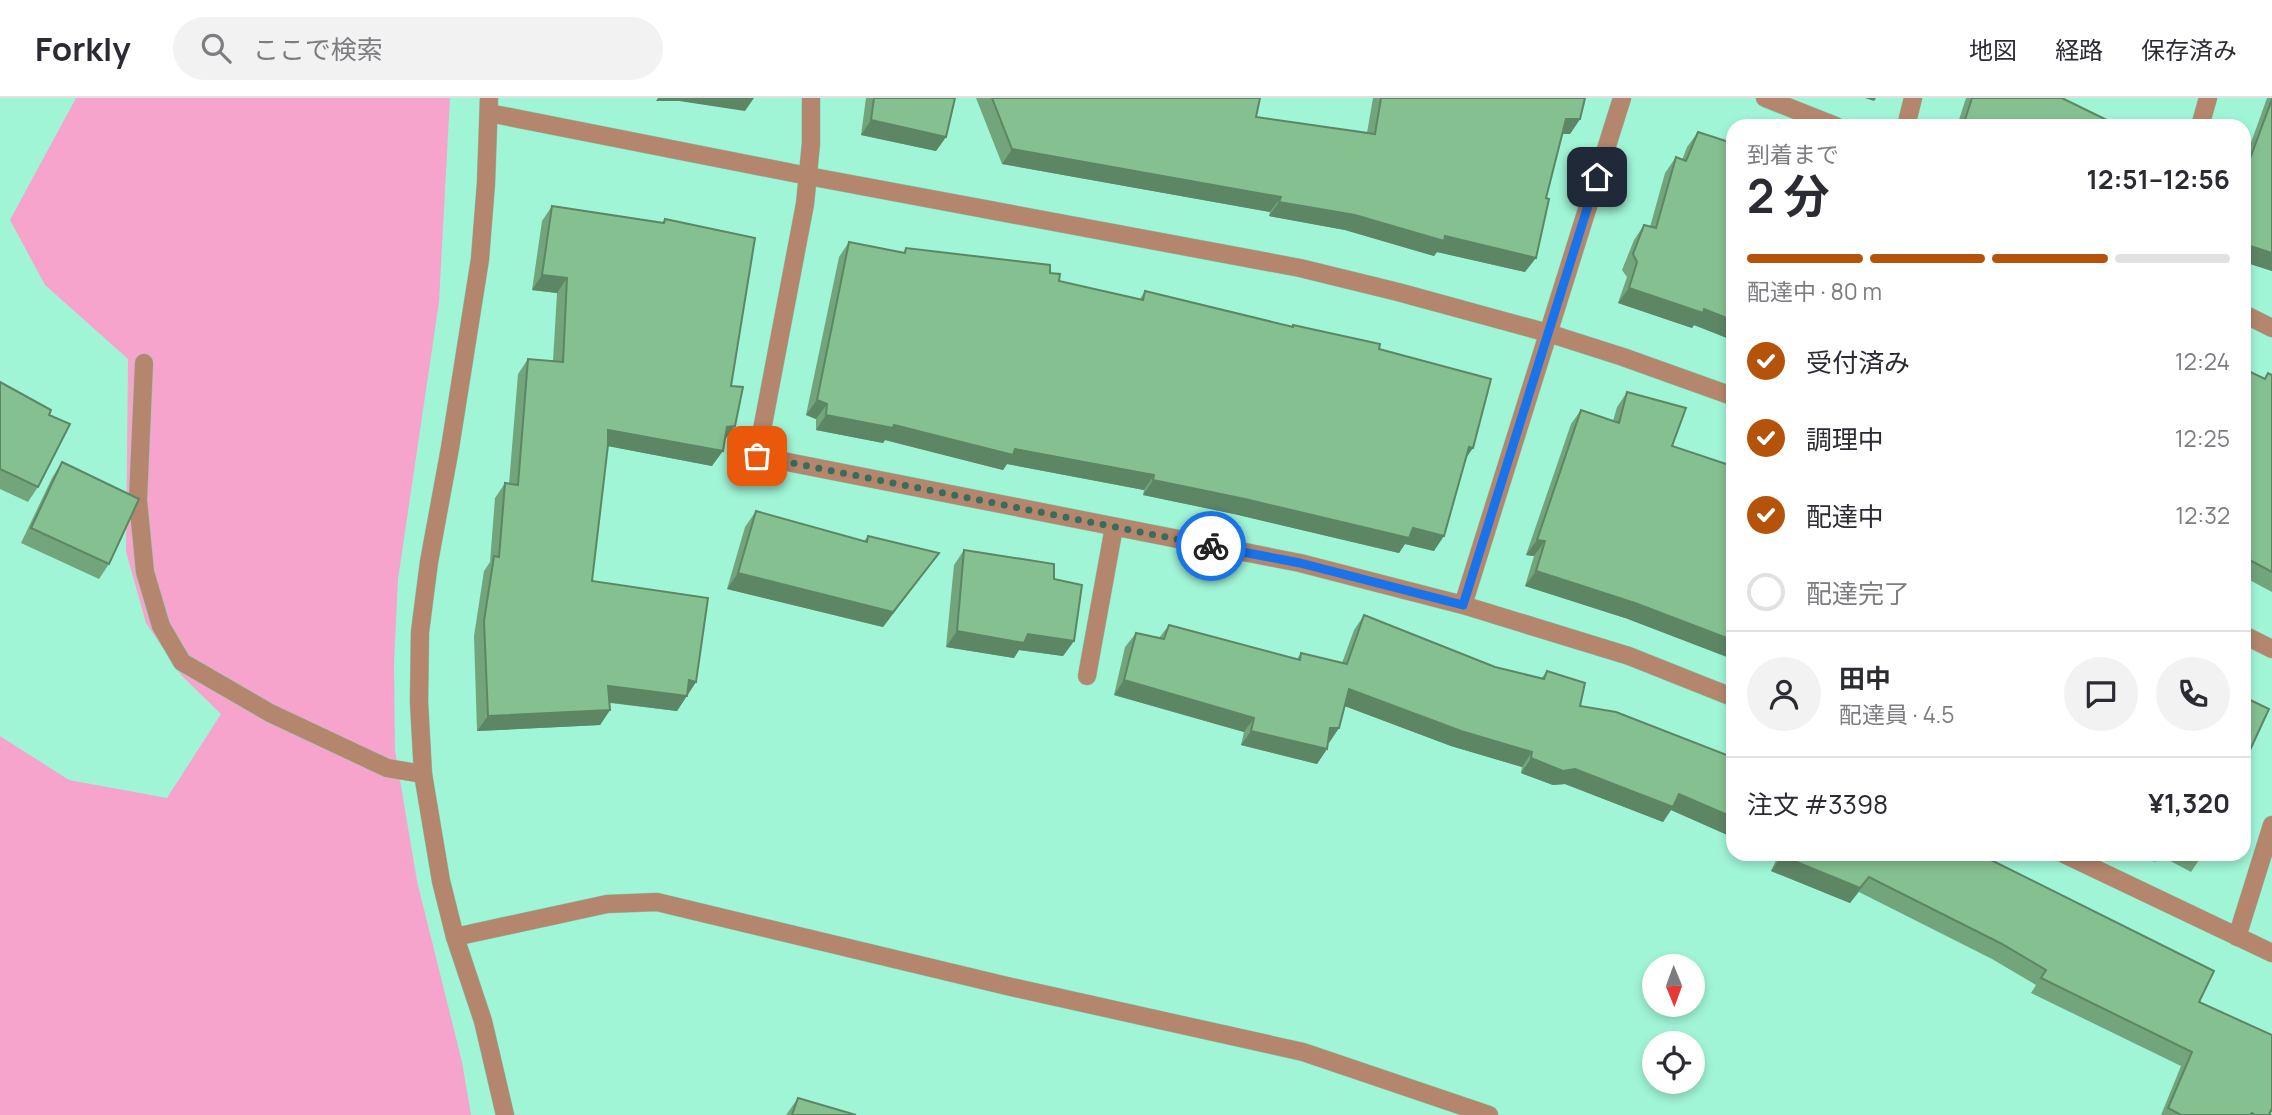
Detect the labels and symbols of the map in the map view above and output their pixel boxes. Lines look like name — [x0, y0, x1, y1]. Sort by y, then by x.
pin — [1567, 147, 1627, 207]
pin — [727, 426, 787, 486]
courier — [1176, 511, 1246, 581]
north arrow — [1642, 954, 1704, 1017]

